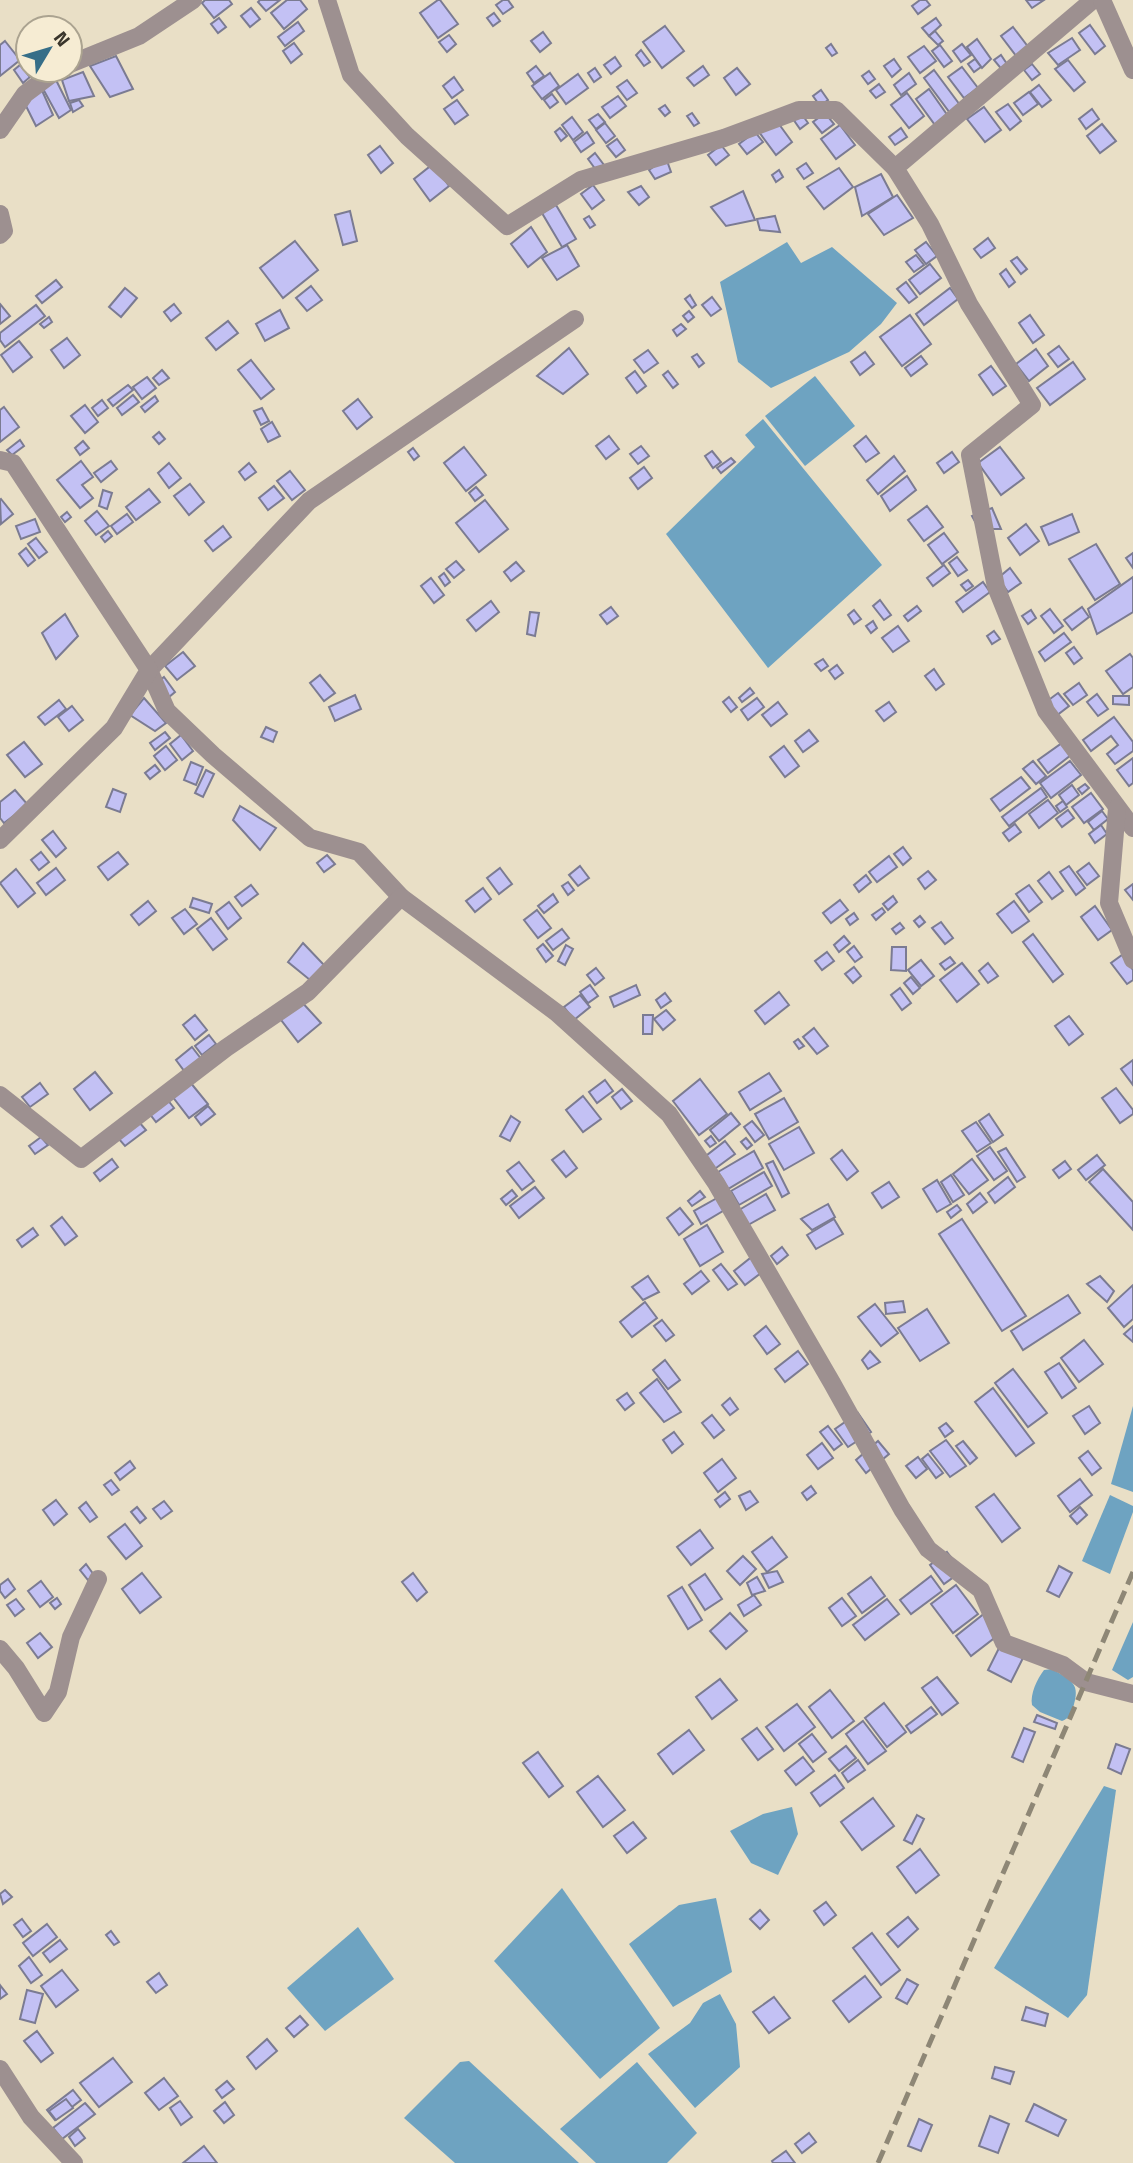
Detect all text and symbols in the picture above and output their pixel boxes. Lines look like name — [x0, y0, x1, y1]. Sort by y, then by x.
north arrow — [14, 14, 84, 84]
text: N — [47, 24, 78, 52]

